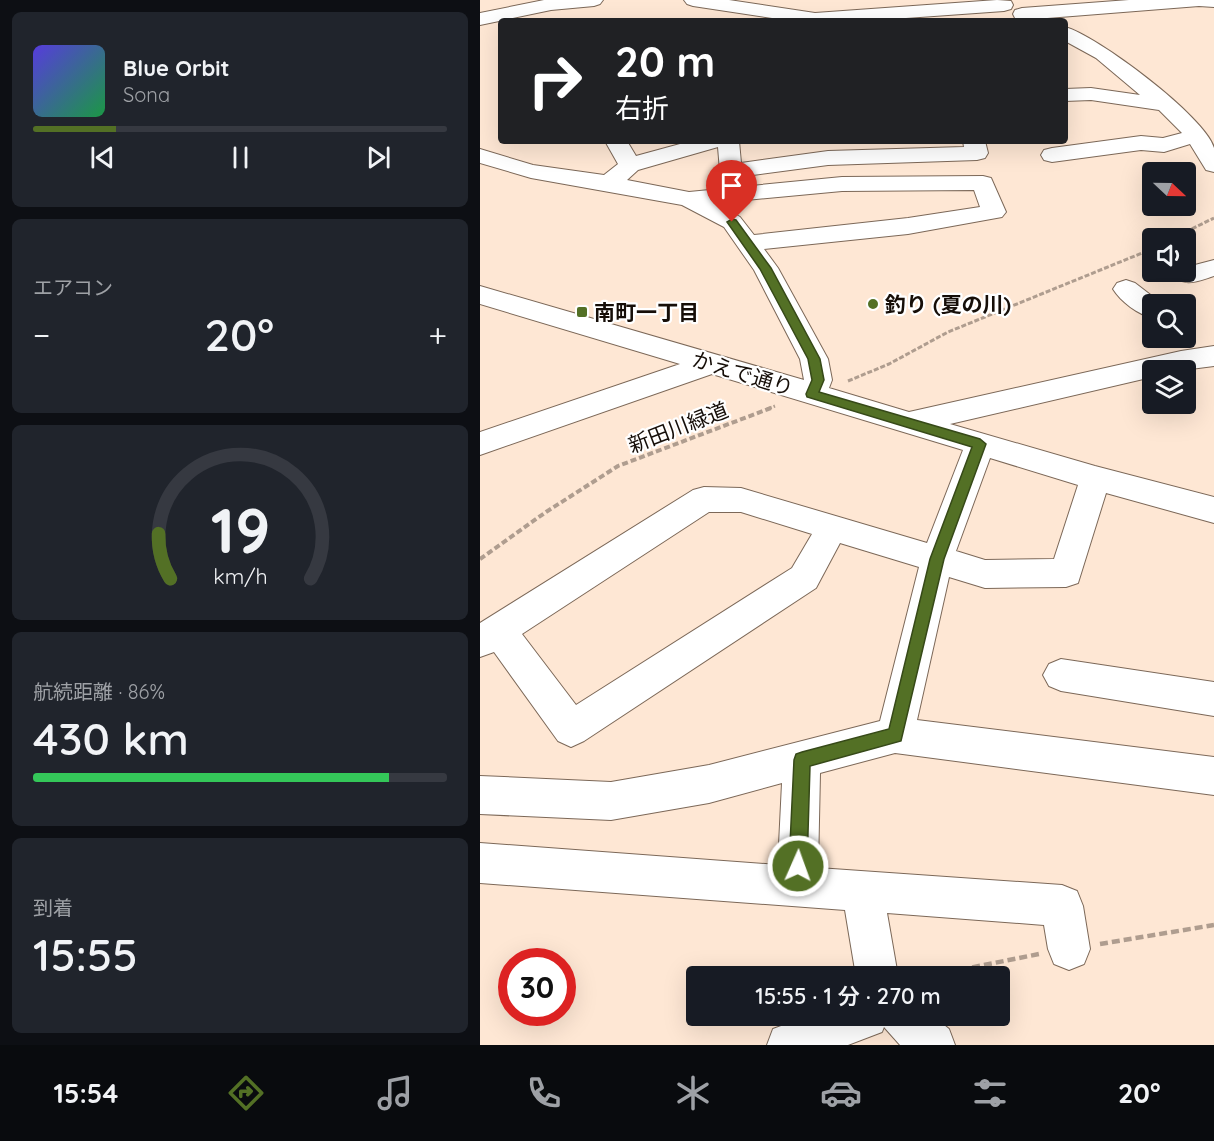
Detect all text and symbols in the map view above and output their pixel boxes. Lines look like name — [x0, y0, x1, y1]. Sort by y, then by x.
text: 20 m — [615, 35, 715, 88]
icon: right — [516, 42, 594, 120]
text: Blue Orbit — [123, 54, 229, 82]
text: Sona — [123, 82, 170, 107]
text: 右折 — [615, 91, 669, 125]
icon: previous — [86, 141, 119, 174]
icon: pause — [224, 141, 257, 174]
icon: next — [362, 141, 395, 174]
pin — [706, 160, 757, 222]
north arrow — [1142, 162, 1196, 216]
map controls — [1142, 162, 1196, 414]
icon: arrive — [715, 169, 748, 202]
button: sound — [1142, 228, 1196, 282]
text: エアコン — [33, 275, 113, 300]
place label: 釣り (夏の川) — [885, 291, 1011, 317]
button: search — [1142, 294, 1196, 348]
marker: 釣り (夏の川) — [866, 297, 880, 311]
place label: 南町一丁目 — [594, 299, 699, 325]
marker: 南町一丁目 — [575, 305, 589, 319]
text: 20° — [205, 306, 274, 362]
text: − — [33, 314, 50, 355]
text: + — [428, 314, 447, 355]
street label: かえで通り — [689, 345, 797, 401]
button: layers — [1142, 360, 1196, 414]
street label: 新田川緑道 — [624, 396, 732, 458]
text: 19 — [210, 492, 270, 570]
text: km/h — [213, 564, 267, 590]
text: 航続距離 · 86% — [33, 679, 165, 704]
text: 430 km — [33, 710, 189, 766]
position arrow — [766, 834, 830, 898]
text: 到着 — [33, 895, 73, 920]
text: 15:55 — [33, 926, 138, 982]
speed limit sign: 30 — [498, 948, 576, 1026]
text: 15:55 · 1 分 · 270 m — [755, 982, 941, 1010]
icon: directions — [225, 1072, 267, 1114]
icon: music — [374, 1072, 416, 1114]
icon: phone — [523, 1072, 565, 1114]
icon: climate — [672, 1072, 714, 1114]
icon: car — [820, 1072, 862, 1114]
icon: filters — [969, 1072, 1011, 1114]
text: 15:54 — [53, 1076, 118, 1110]
text: 20° — [1118, 1076, 1161, 1110]

